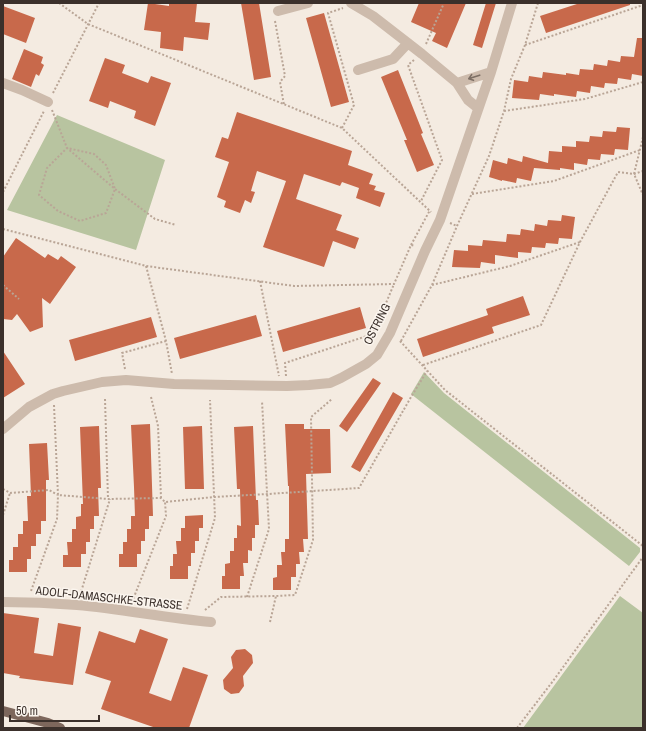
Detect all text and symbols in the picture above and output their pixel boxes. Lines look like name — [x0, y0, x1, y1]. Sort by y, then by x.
one-way arrow — [468, 74, 481, 81]
street label: OSTRING — [360, 300, 394, 348]
street label: ADOLF-DAMASCHKE-STRASSE — [34, 582, 183, 614]
scale bar — [10, 697, 99, 723]
text: 50 m — [16, 703, 38, 719]

